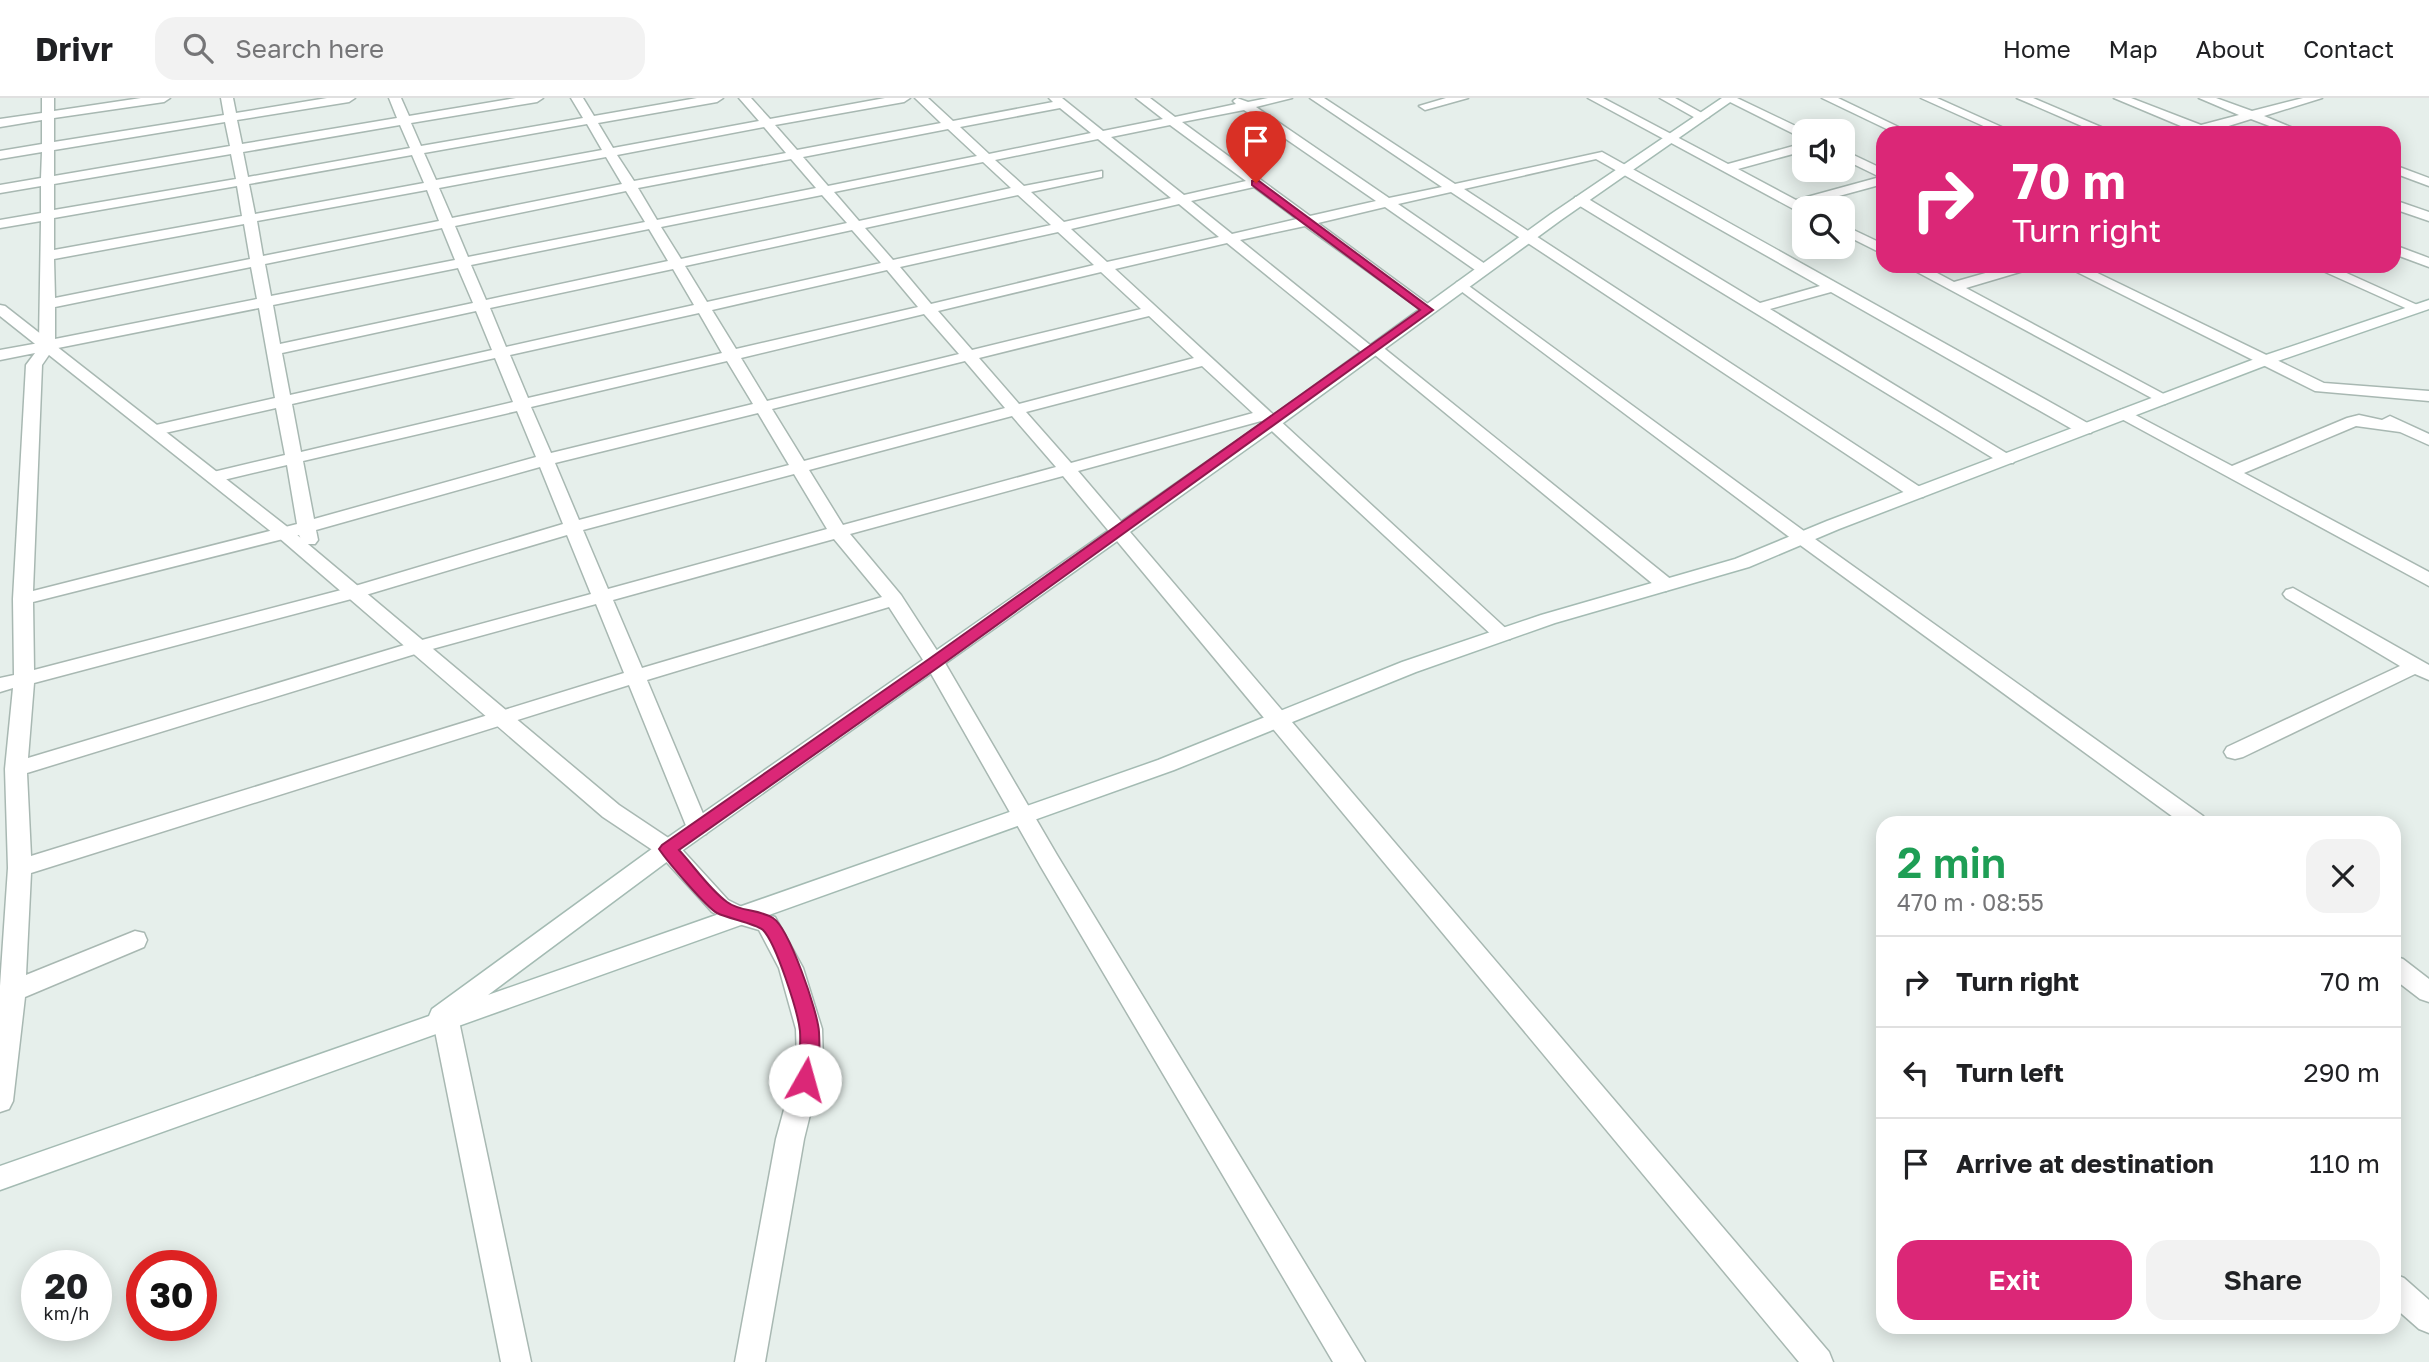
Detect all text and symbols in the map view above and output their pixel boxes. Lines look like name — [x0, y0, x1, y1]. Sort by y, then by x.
search box — [155, 17, 645, 80]
text: Drivr — [35, 29, 113, 68]
icon: search — [179, 29, 217, 67]
text: Search here — [235, 33, 384, 64]
text: Home — [2003, 34, 2071, 63]
text: Map — [2109, 34, 2158, 63]
text: About — [2196, 34, 2265, 63]
text: Contact — [2303, 34, 2394, 63]
pin — [1226, 111, 1286, 183]
map controls — [1792, 119, 1855, 259]
button: sound — [1792, 119, 1855, 182]
icon: arrive — [1237, 122, 1275, 160]
text: 70 m — [2012, 151, 2126, 210]
icon: right — [1897, 154, 1988, 245]
button: search — [1792, 196, 1855, 259]
text: Turn right — [2012, 211, 2161, 249]
text: 2 min — [1897, 837, 2006, 887]
button: close — [2306, 839, 2380, 913]
text: 470 m · 08:55 — [1897, 888, 2044, 916]
icon: right — [1897, 963, 1935, 1001]
text: Turn right — [1956, 966, 2079, 997]
text: 70 m — [2321, 966, 2380, 997]
position arrow — [768, 1043, 842, 1117]
icon: left — [1897, 1054, 1935, 1092]
text: Turn left — [1956, 1057, 2064, 1088]
text: 290 m — [2304, 1057, 2380, 1088]
icon: arrive — [1897, 1145, 1935, 1183]
text: Arrive at destination — [1956, 1148, 2214, 1179]
text: 110 m — [2309, 1148, 2380, 1179]
button: Exit — [1897, 1240, 2132, 1320]
button: Share — [2146, 1240, 2380, 1320]
speed limit sign: 30 — [126, 1250, 217, 1341]
text: 20 — [44, 1265, 89, 1307]
text: km/h — [44, 1302, 89, 1324]

